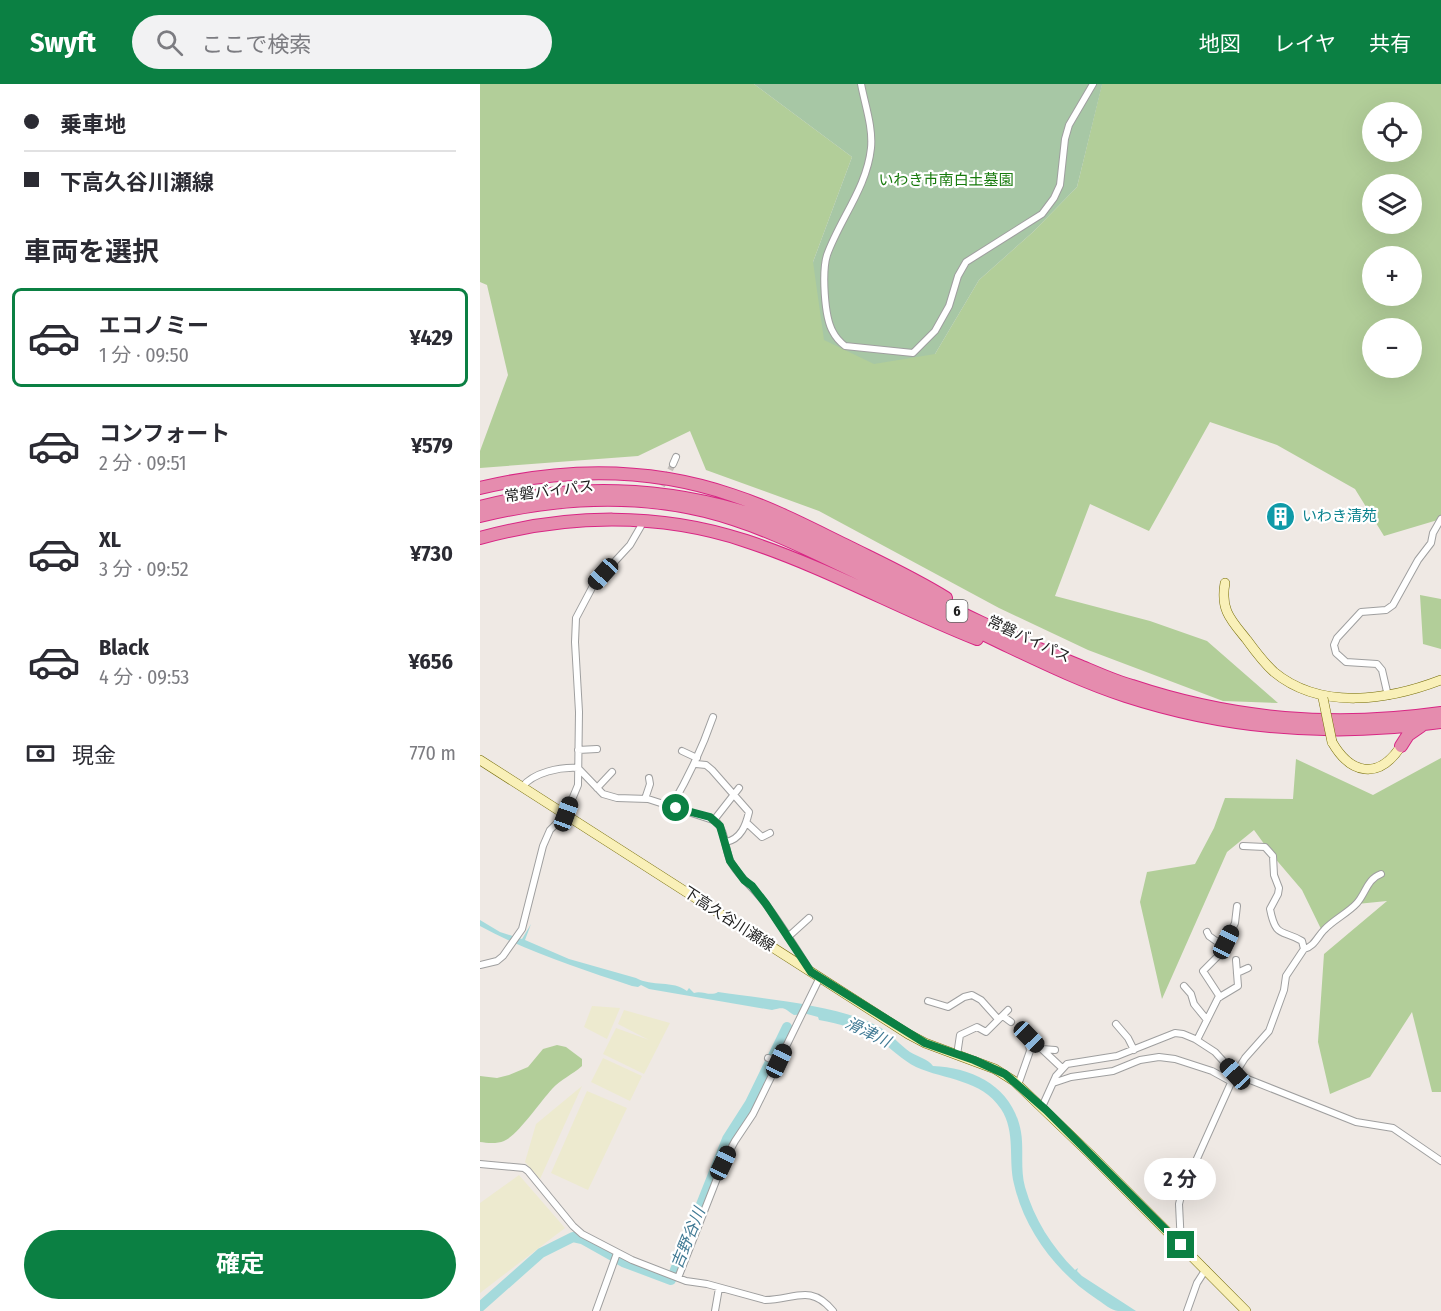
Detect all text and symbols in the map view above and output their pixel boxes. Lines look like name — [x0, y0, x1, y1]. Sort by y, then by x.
search box — [132, 15, 552, 69]
text: Swyft — [30, 26, 96, 59]
icon: search — [153, 26, 186, 59]
text: ここで検索 — [201, 31, 311, 58]
text: 地図 — [1199, 31, 1241, 57]
text: レイヤ — [1274, 31, 1336, 57]
text: 共有 — [1369, 31, 1411, 57]
map controls — [1362, 102, 1422, 378]
button: locate — [1362, 102, 1422, 162]
text: 乗車地 — [60, 111, 126, 138]
text: 下高久谷川瀬線 — [60, 169, 214, 196]
park label: いわき市南白土墓園 — [878, 171, 1014, 189]
button: layers — [1362, 174, 1422, 234]
text: 車両を選択 — [24, 236, 159, 268]
button: + — [1362, 246, 1422, 306]
icon: car — [27, 311, 81, 365]
text: エコノミー — [99, 312, 209, 339]
button: − — [1362, 318, 1422, 378]
text: ¥429 — [410, 324, 453, 351]
text: 1 分 · 09:50 — [99, 343, 189, 367]
icon: car — [27, 419, 81, 473]
text: コンフォート — [99, 420, 230, 447]
text: ¥579 — [411, 432, 453, 459]
text: 2 分 · 09:51 — [99, 451, 186, 475]
street label: 常磐バイパス — [503, 477, 595, 505]
building icon: いわき清苑 — [1265, 500, 1297, 532]
place label: いわき清苑 — [1302, 507, 1377, 525]
text: XL — [99, 526, 121, 553]
icon: car — [27, 527, 81, 581]
text: ¥730 — [410, 540, 453, 567]
car — [584, 555, 622, 593]
text: 3 分 · 09:52 — [99, 557, 188, 581]
road number: 6 — [946, 600, 968, 622]
street label: 常磐バイパス — [985, 612, 1073, 666]
text: Black — [99, 634, 149, 661]
icon: car — [27, 635, 81, 689]
text: ¥656 — [409, 648, 453, 675]
text: 4 分 · 09:53 — [99, 665, 189, 689]
icon: cash — [24, 737, 57, 770]
text: 770 m — [409, 741, 456, 765]
text: 現金 — [72, 742, 116, 769]
car — [551, 794, 581, 834]
route start — [662, 794, 689, 821]
street label: 下高久谷川瀬線 — [680, 883, 778, 955]
car — [1210, 922, 1242, 962]
water label: 滑津川 — [842, 1013, 896, 1052]
car — [1010, 1018, 1048, 1056]
car — [763, 1041, 795, 1081]
car — [1216, 1055, 1254, 1093]
car — [707, 1143, 739, 1183]
callout: 2 分 — [1145, 1158, 1217, 1200]
text: 2 分 — [1163, 1167, 1197, 1191]
water label: 吉野谷川 — [667, 1203, 710, 1271]
button: 確定 — [24, 1230, 456, 1299]
route end — [1167, 1231, 1194, 1258]

